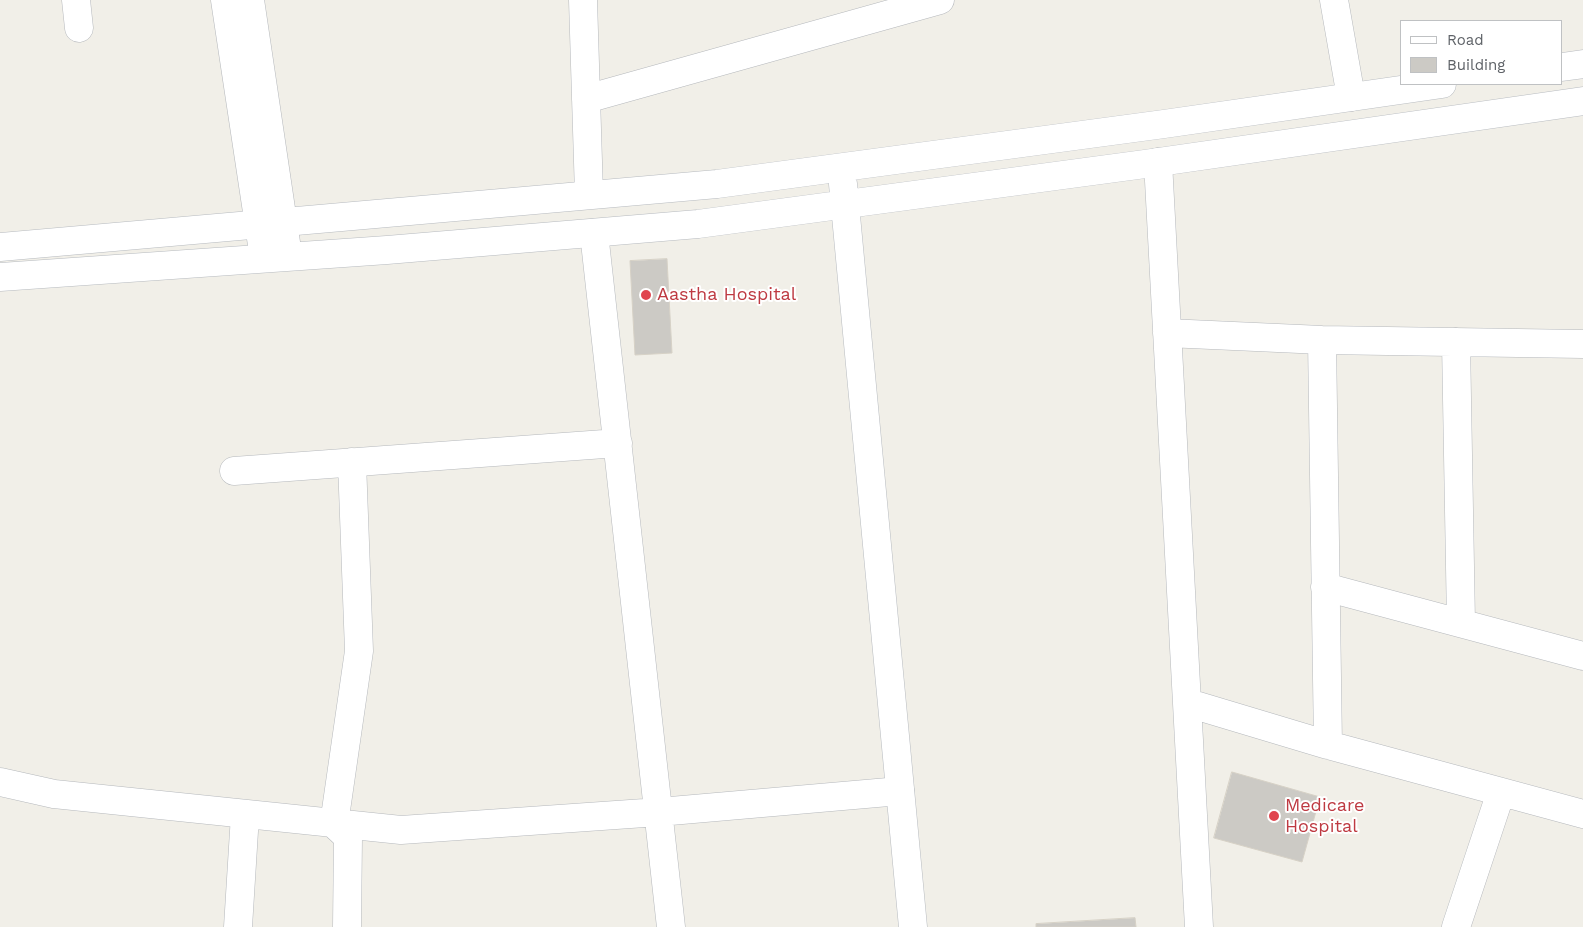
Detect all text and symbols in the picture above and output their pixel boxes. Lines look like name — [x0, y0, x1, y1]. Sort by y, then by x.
legend — [1400, 20, 1563, 85]
text: Road — [1447, 31, 1484, 49]
text: Building — [1447, 56, 1505, 74]
place label: Aastha Hospital — [657, 284, 796, 306]
marker: Aastha Hospital — [639, 288, 653, 302]
place label: Medicare Hospital — [1285, 795, 1364, 838]
marker: Medicare Hospital — [1267, 809, 1281, 823]

